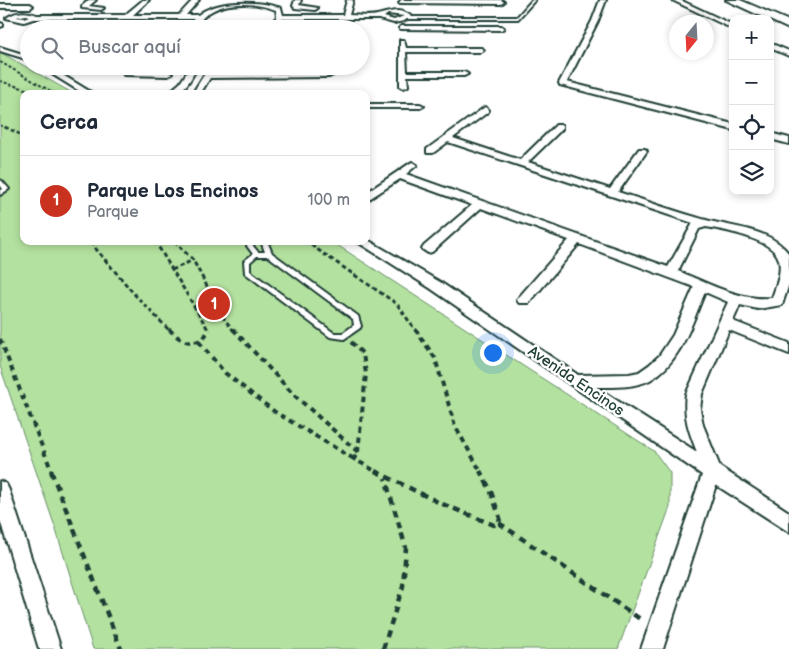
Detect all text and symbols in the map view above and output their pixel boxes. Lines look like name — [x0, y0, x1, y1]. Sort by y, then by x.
north arrow — [669, 15, 714, 60]
map controls — [729, 15, 774, 195]
button: + — [729, 15, 774, 60]
search box — [20, 20, 370, 75]
icon: search — [38, 34, 66, 62]
text: Buscar aquí — [78, 36, 181, 59]
button: − — [729, 60, 774, 105]
button: locate — [729, 105, 774, 150]
text: Cerca — [40, 110, 98, 135]
button: layers — [729, 150, 774, 195]
text: Parque Los Encinos — [87, 180, 258, 203]
text: 1 — [53, 191, 59, 210]
text: 100 m — [307, 191, 350, 210]
text: Parque — [87, 203, 139, 222]
pin: 1 — [198, 285, 230, 323]
your location — [480, 340, 506, 366]
street label: Avenida Encinos — [524, 342, 628, 421]

